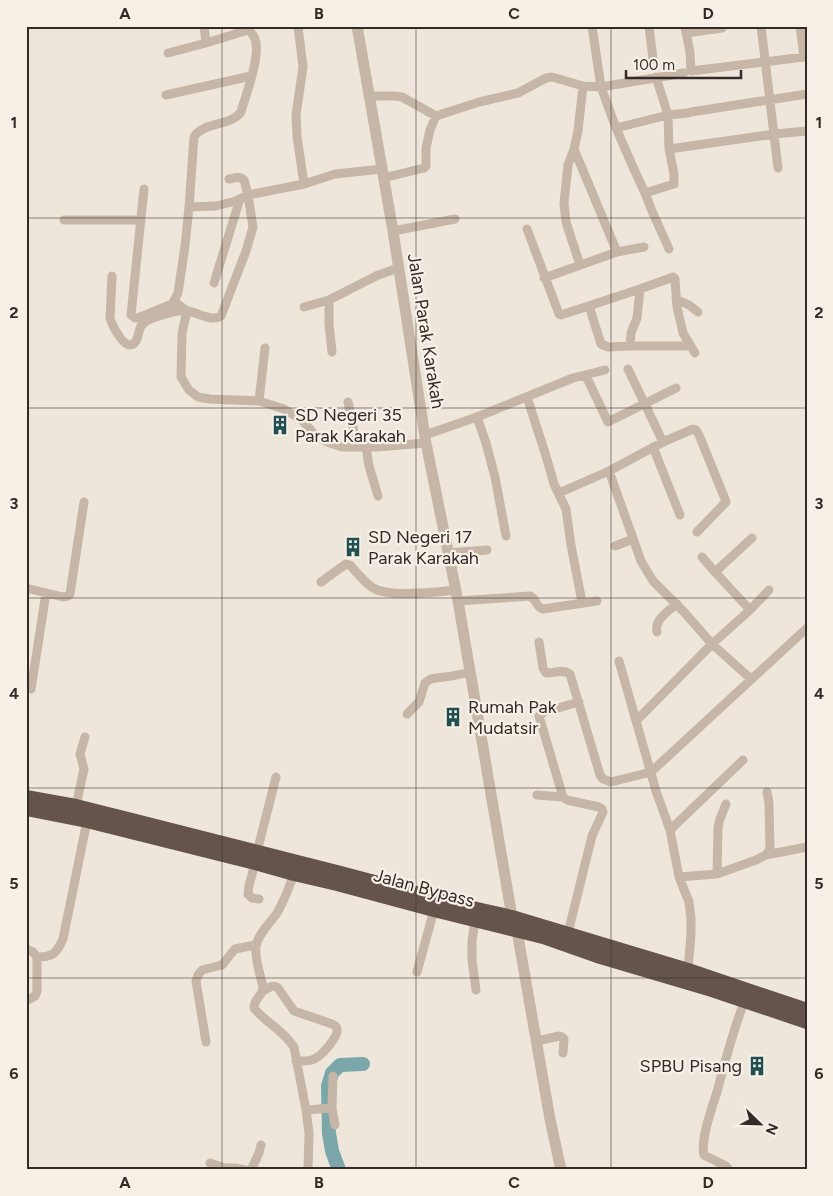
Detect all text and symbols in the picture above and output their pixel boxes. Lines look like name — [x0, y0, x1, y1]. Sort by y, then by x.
text: A — [119, 4, 131, 23]
text: B — [314, 4, 324, 23]
text: C — [508, 4, 520, 23]
text: D — [702, 4, 714, 23]
scale bar — [626, 48, 740, 80]
text: 100 m — [633, 56, 675, 74]
text: 1 — [11, 113, 17, 132]
text: 1 — [816, 113, 822, 132]
street label: Jalan Parak Karakah — [403, 252, 449, 410]
text: 2 — [9, 303, 19, 322]
text: 2 — [814, 303, 824, 322]
place label: SD Negeri 35 Parak Karakah — [295, 404, 406, 447]
building icon: SD Negeri 35 Parak Karakah — [269, 414, 291, 436]
text: 3 — [10, 494, 19, 513]
text: 3 — [815, 494, 824, 513]
place label: SD Negeri 17 Parak Karakah — [368, 526, 479, 569]
building icon: SD Negeri 17 Parak Karakah — [342, 536, 364, 558]
text: 4 — [9, 684, 19, 703]
text: 4 — [814, 684, 824, 703]
place label: Rumah Pak Mudatsir — [468, 696, 557, 739]
building icon: Rumah Pak Mudatsir — [442, 706, 464, 728]
street label: Jalan Bypass — [371, 864, 477, 912]
text: 5 — [9, 874, 19, 893]
text: 5 — [814, 874, 824, 893]
place label: SPBU Pisang — [640, 1055, 742, 1077]
building icon: SPBU Pisang — [746, 1055, 768, 1077]
text: 6 — [9, 1064, 19, 1083]
text: 6 — [814, 1064, 824, 1083]
north arrow — [736, 1098, 786, 1148]
text: N — [762, 1121, 781, 1137]
text: A — [119, 1173, 131, 1192]
text: B — [314, 1173, 324, 1192]
text: C — [508, 1173, 520, 1192]
text: D — [702, 1173, 714, 1192]

